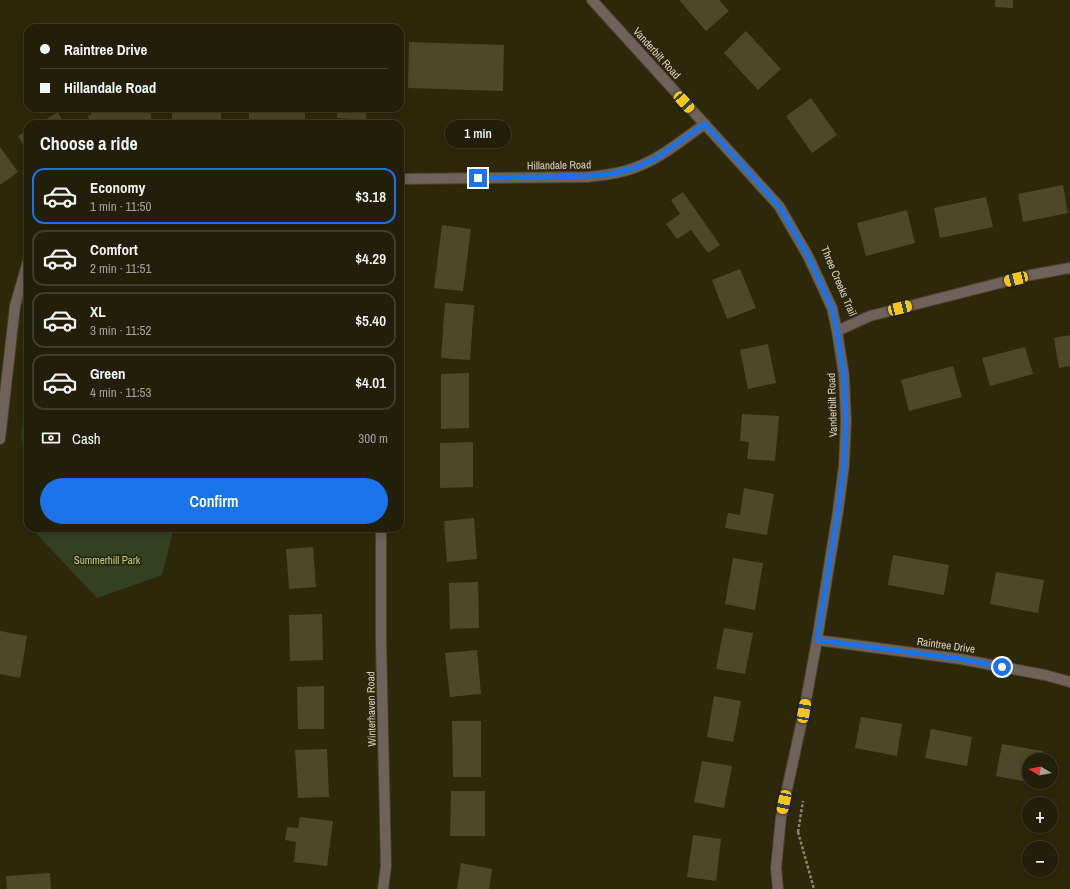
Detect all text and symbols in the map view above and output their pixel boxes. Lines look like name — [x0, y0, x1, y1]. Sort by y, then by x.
street label: Vanderbilt Road — [630, 24, 684, 82]
text: Raintree Drive — [64, 39, 147, 60]
text: Hillandale Road — [64, 77, 156, 98]
car — [672, 89, 696, 115]
callout: 1 min — [445, 120, 511, 148]
text: 1 min — [464, 125, 492, 142]
text: Choose a ride — [40, 131, 138, 156]
street label: Hillandale Road — [527, 157, 591, 173]
route end — [469, 169, 487, 187]
text: Economy — [90, 177, 145, 198]
icon: car — [42, 178, 78, 214]
text: $3.18 — [355, 186, 386, 207]
text: 1 min · 11:50 — [90, 198, 151, 215]
text: Comfort — [90, 239, 138, 260]
icon: car — [42, 240, 78, 276]
street label: Three Creeks Trail — [818, 244, 860, 318]
text: $4.29 — [355, 248, 386, 269]
text: 2 min · 11:51 — [90, 260, 151, 277]
car — [1003, 270, 1029, 288]
car — [887, 299, 913, 317]
text: XL — [90, 301, 106, 322]
icon: car — [42, 302, 78, 338]
text: $5.40 — [355, 310, 386, 331]
text: 3 min · 11:52 — [90, 322, 151, 339]
text: Green — [90, 363, 126, 384]
icon: car — [42, 364, 78, 400]
text: $4.01 — [355, 372, 386, 393]
street label: Vanderbilt Road — [824, 373, 840, 437]
text: 4 min · 11:53 — [90, 384, 151, 401]
icon: cash — [40, 427, 62, 449]
text: Cash — [72, 428, 101, 449]
text: 300 m — [358, 430, 388, 447]
button: Confirm — [40, 478, 388, 524]
park label: Summerhill Park — [74, 553, 141, 567]
street label: Raintree Drive — [916, 634, 976, 656]
route start — [993, 658, 1011, 676]
street label: Winterhaven Road — [363, 671, 379, 747]
car — [796, 698, 812, 724]
north arrow — [1022, 753, 1058, 789]
map controls — [1022, 753, 1058, 877]
car — [776, 789, 792, 815]
button: + — [1022, 797, 1058, 833]
button: − — [1022, 841, 1058, 877]

